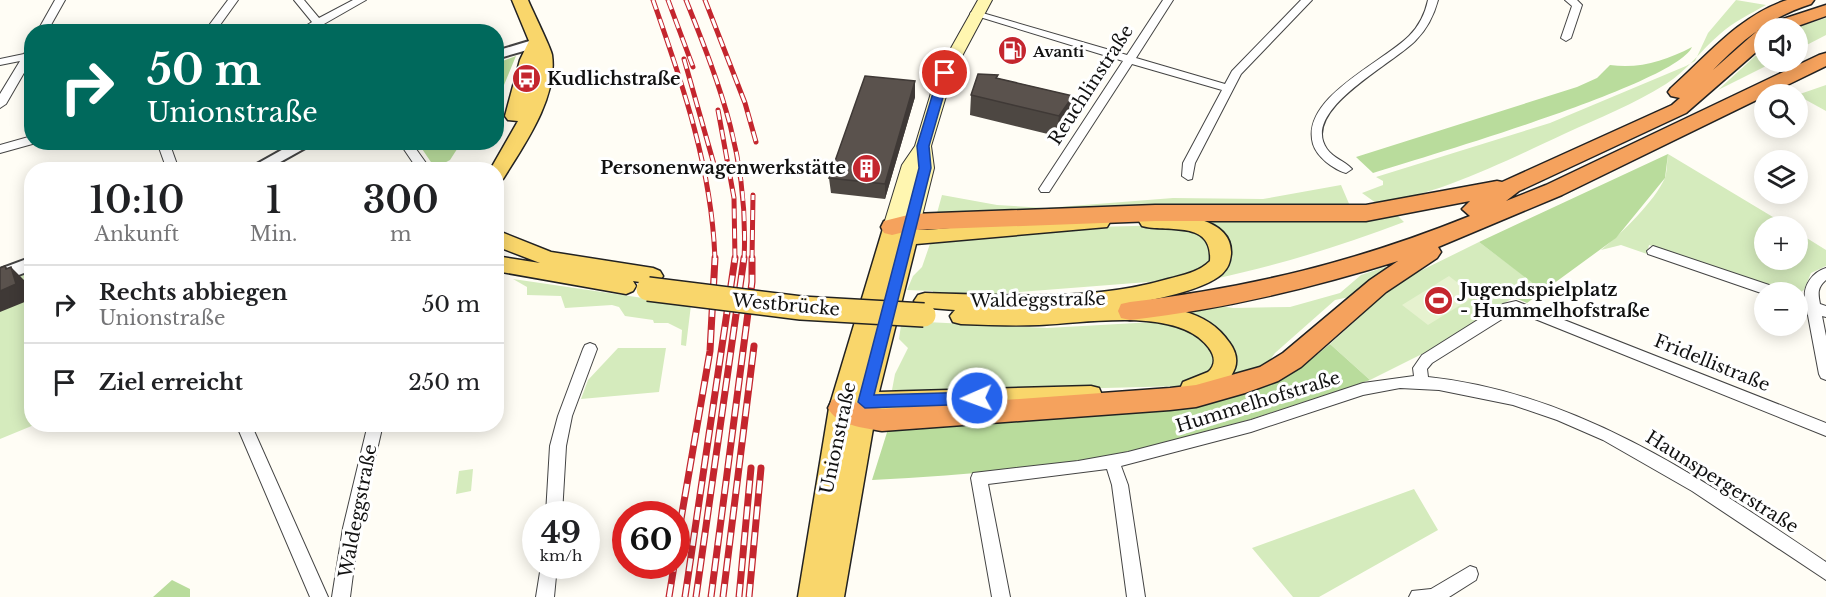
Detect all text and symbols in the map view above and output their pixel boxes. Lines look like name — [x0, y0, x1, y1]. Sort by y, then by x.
map controls — [1754, 18, 1808, 336]
button: sound — [1754, 18, 1808, 72]
street label: Reuchlinstraße — [1044, 21, 1138, 149]
fuel station icon: Avanti — [996, 35, 1028, 67]
place label: Avanti — [1032, 42, 1085, 61]
text: 50 m — [147, 44, 261, 96]
pin — [919, 47, 970, 98]
icon: right — [48, 48, 126, 126]
icon: arrive — [928, 56, 961, 89]
bus stop icon: Kudlichstraße — [510, 63, 542, 95]
place label: Kudlichstraße — [547, 68, 681, 90]
button: search — [1754, 84, 1808, 138]
text: Unionstraße — [147, 96, 318, 129]
button: layers — [1754, 150, 1808, 204]
building icon: Personenwagenwerkstätte — [851, 152, 883, 184]
place label: Personenwagenwerkstätte — [600, 157, 846, 179]
text: 10:10 — [89, 178, 184, 223]
text: 1 — [266, 178, 281, 223]
text: 300 — [363, 178, 439, 223]
button: + — [1754, 216, 1808, 270]
text: Ankunft — [95, 222, 179, 246]
text: Min. — [250, 222, 297, 246]
text: m — [390, 222, 411, 246]
text: Rechts abbiegen — [99, 279, 288, 306]
place label: Jugendspielplatz - Hummelhofstraße — [1456, 279, 1650, 322]
button: − — [1754, 282, 1808, 336]
sports icon: Jugendspielplatz - Hummelhofstraße — [1423, 284, 1455, 316]
icon: right — [48, 288, 81, 321]
street label: Waldeggstraße — [969, 288, 1106, 312]
street label: Westbrücke — [730, 289, 841, 321]
text: 50 m — [422, 291, 480, 318]
text: Unionstraße — [99, 306, 225, 330]
street label: Fridellistraße — [1651, 330, 1773, 396]
icon: arrive — [48, 366, 81, 399]
position arrow — [945, 366, 1009, 430]
street label: Hummelhofstraße — [1173, 367, 1343, 437]
text: Ziel erreicht — [99, 369, 243, 396]
text: 250 m — [408, 369, 480, 396]
street label: Unionstraße — [815, 380, 861, 496]
street label: Haunspergerstraße — [1641, 426, 1803, 538]
street label: Waldeggstraße — [334, 442, 382, 581]
speed limit sign: 60 — [612, 501, 690, 579]
text: 49 — [541, 514, 581, 551]
text: km/h — [540, 546, 582, 565]

